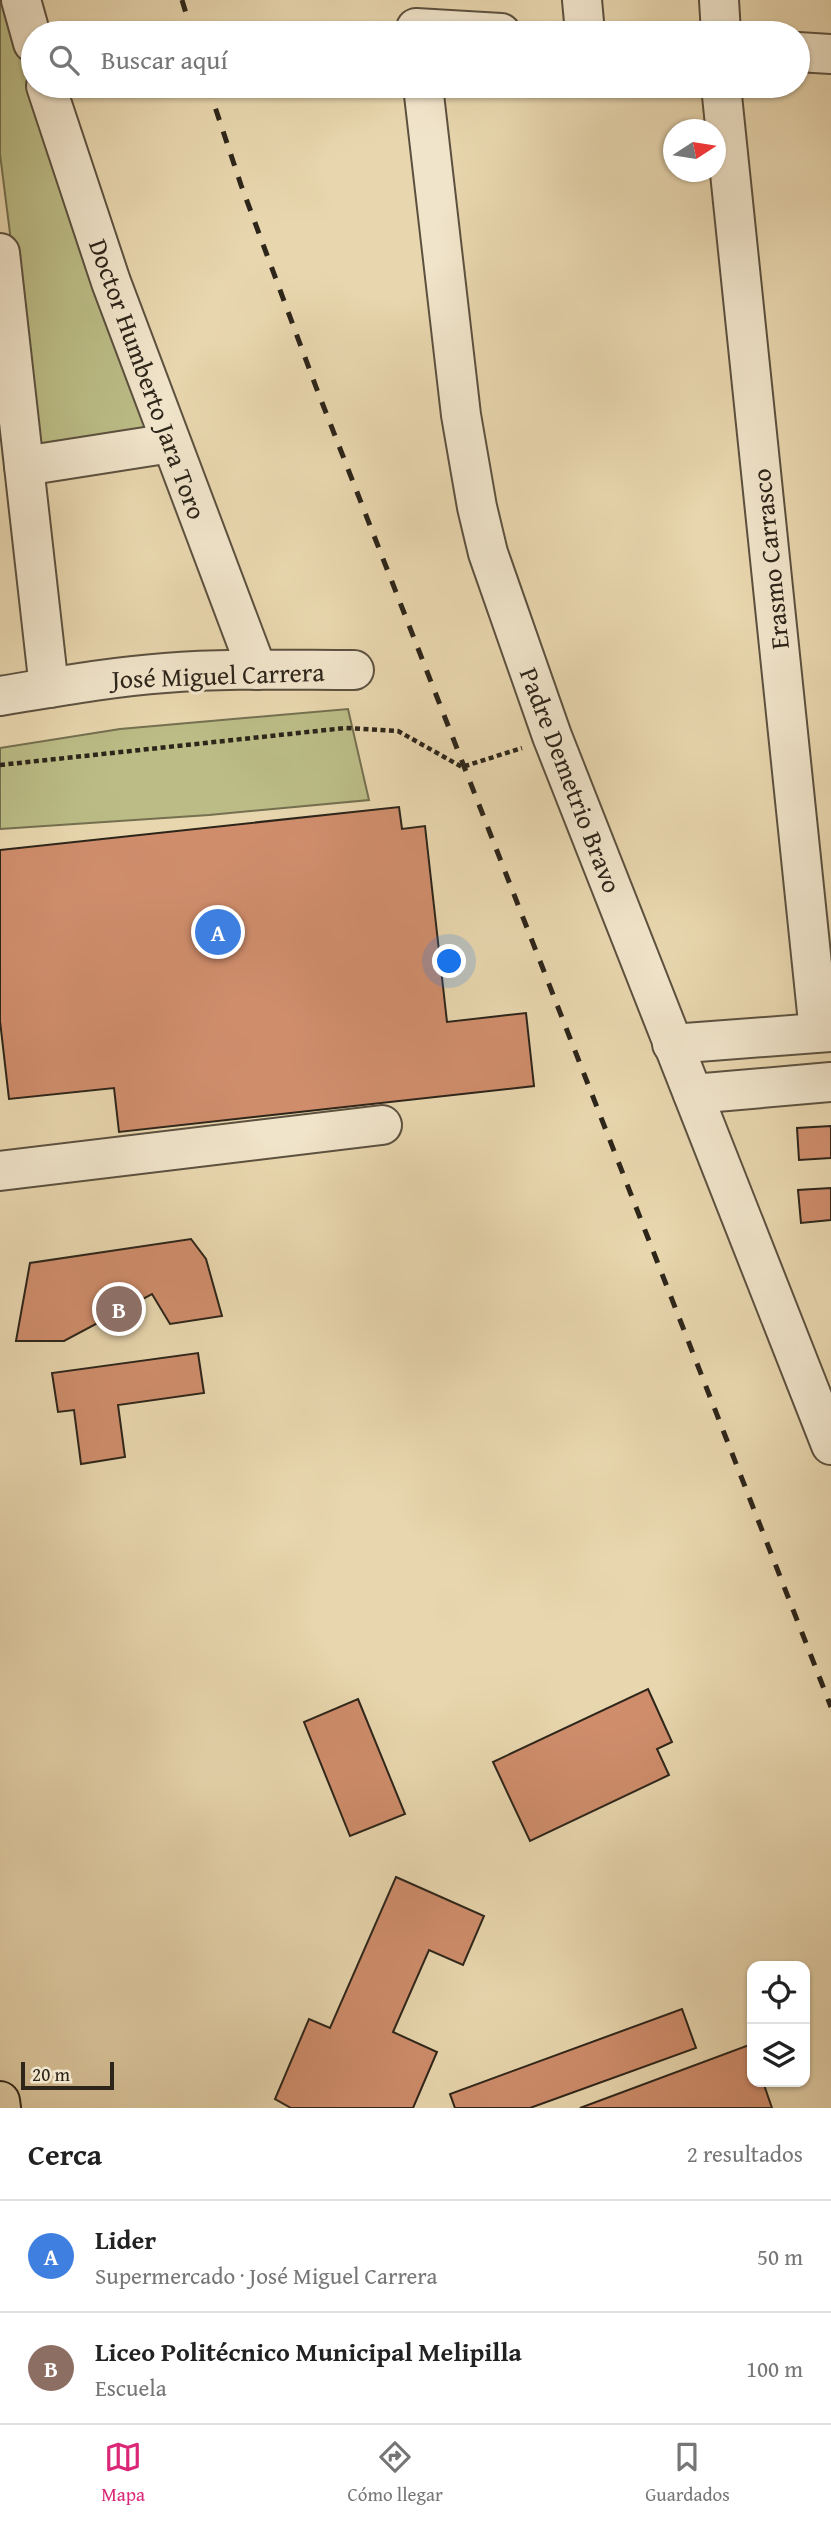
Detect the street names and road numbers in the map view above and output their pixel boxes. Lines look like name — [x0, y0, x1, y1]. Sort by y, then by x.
street label: Doctor Humberto Jara Toro — [79, 233, 217, 525]
street label: Erasmo Carrasco — [741, 467, 799, 651]
street label: José Miguel Carrera — [108, 652, 326, 698]
street label: Padre Demetrio Bravo — [510, 662, 632, 898]

